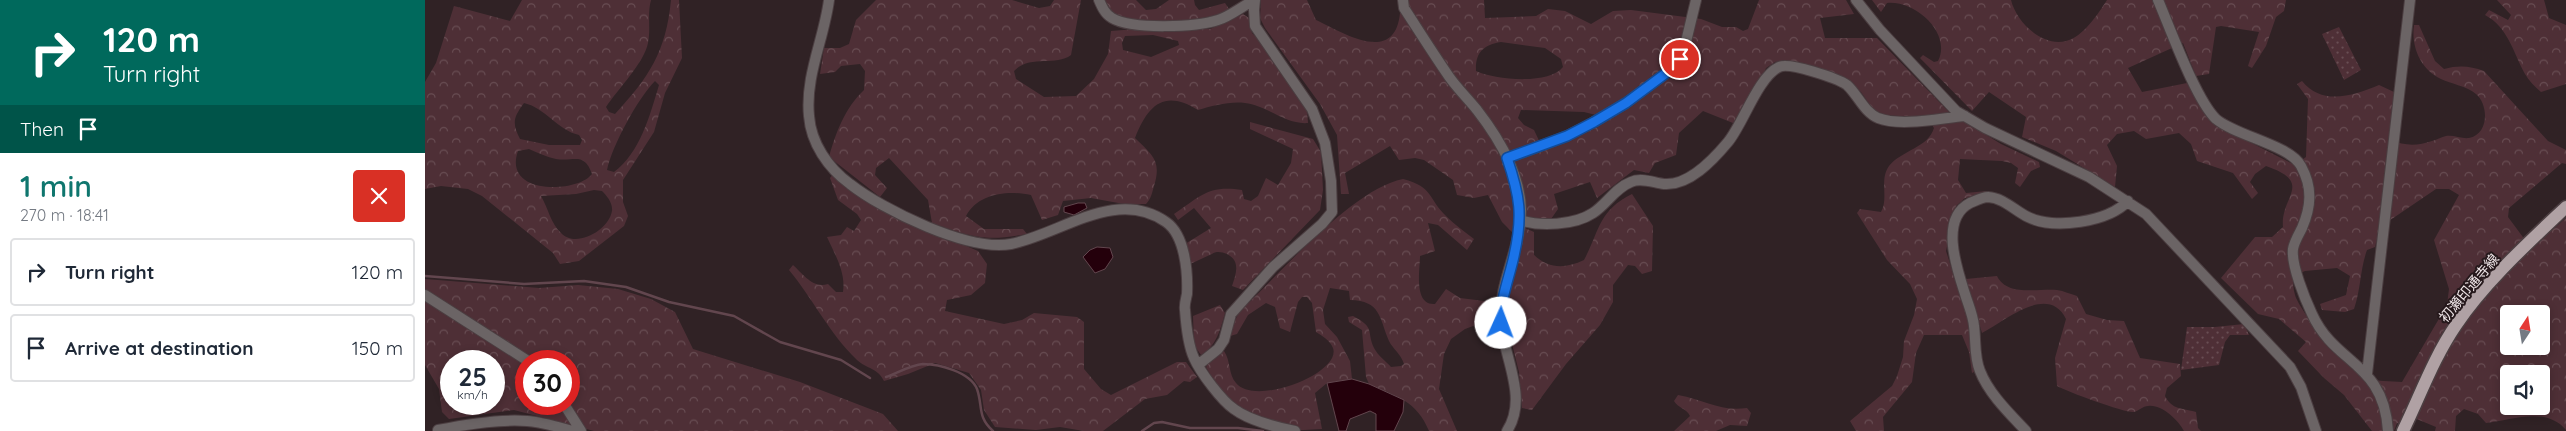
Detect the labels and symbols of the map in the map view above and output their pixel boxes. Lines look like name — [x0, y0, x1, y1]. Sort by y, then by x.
pin — [1659, 38, 1701, 80]
street label: 初瀬印通寺線 — [2435, 250, 2503, 326]
position arrow — [1474, 296, 1526, 348]
north arrow — [2500, 305, 2550, 355]
speed limit sign: 30 — [515, 350, 580, 415]

